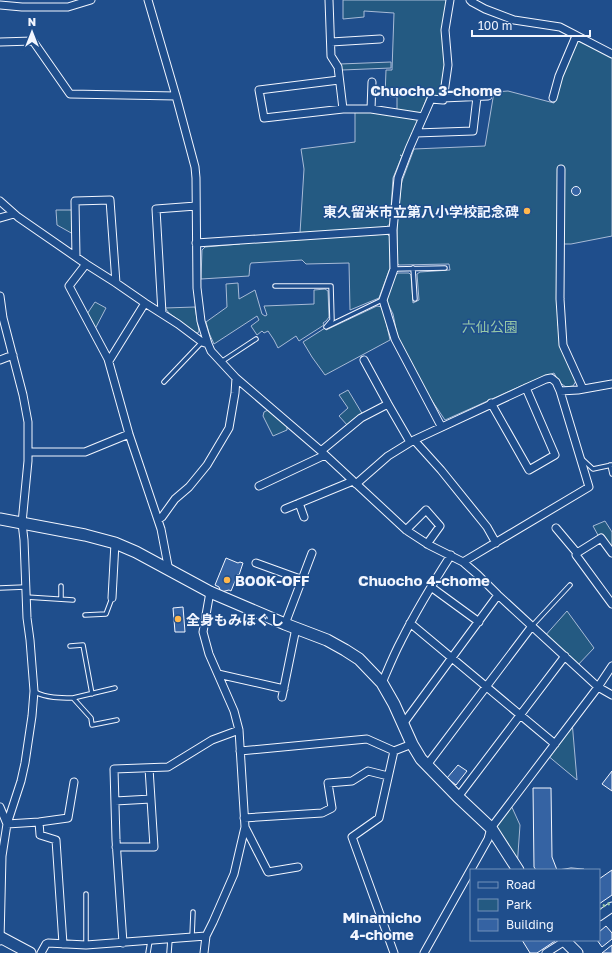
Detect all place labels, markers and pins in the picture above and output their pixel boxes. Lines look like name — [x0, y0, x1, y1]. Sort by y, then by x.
place label: 東久留米市立第八小学校記念碑 — [323, 203, 519, 220]
marker: 東久留米市立第八小学校記念碑 — [522, 206, 532, 216]
place label: BOOK-OFF — [235, 572, 309, 589]
marker: BOOK-OFF — [222, 575, 232, 585]
place label: 全身もみほぐし — [186, 611, 284, 628]
marker: 全身もみほぐし — [173, 614, 183, 624]

